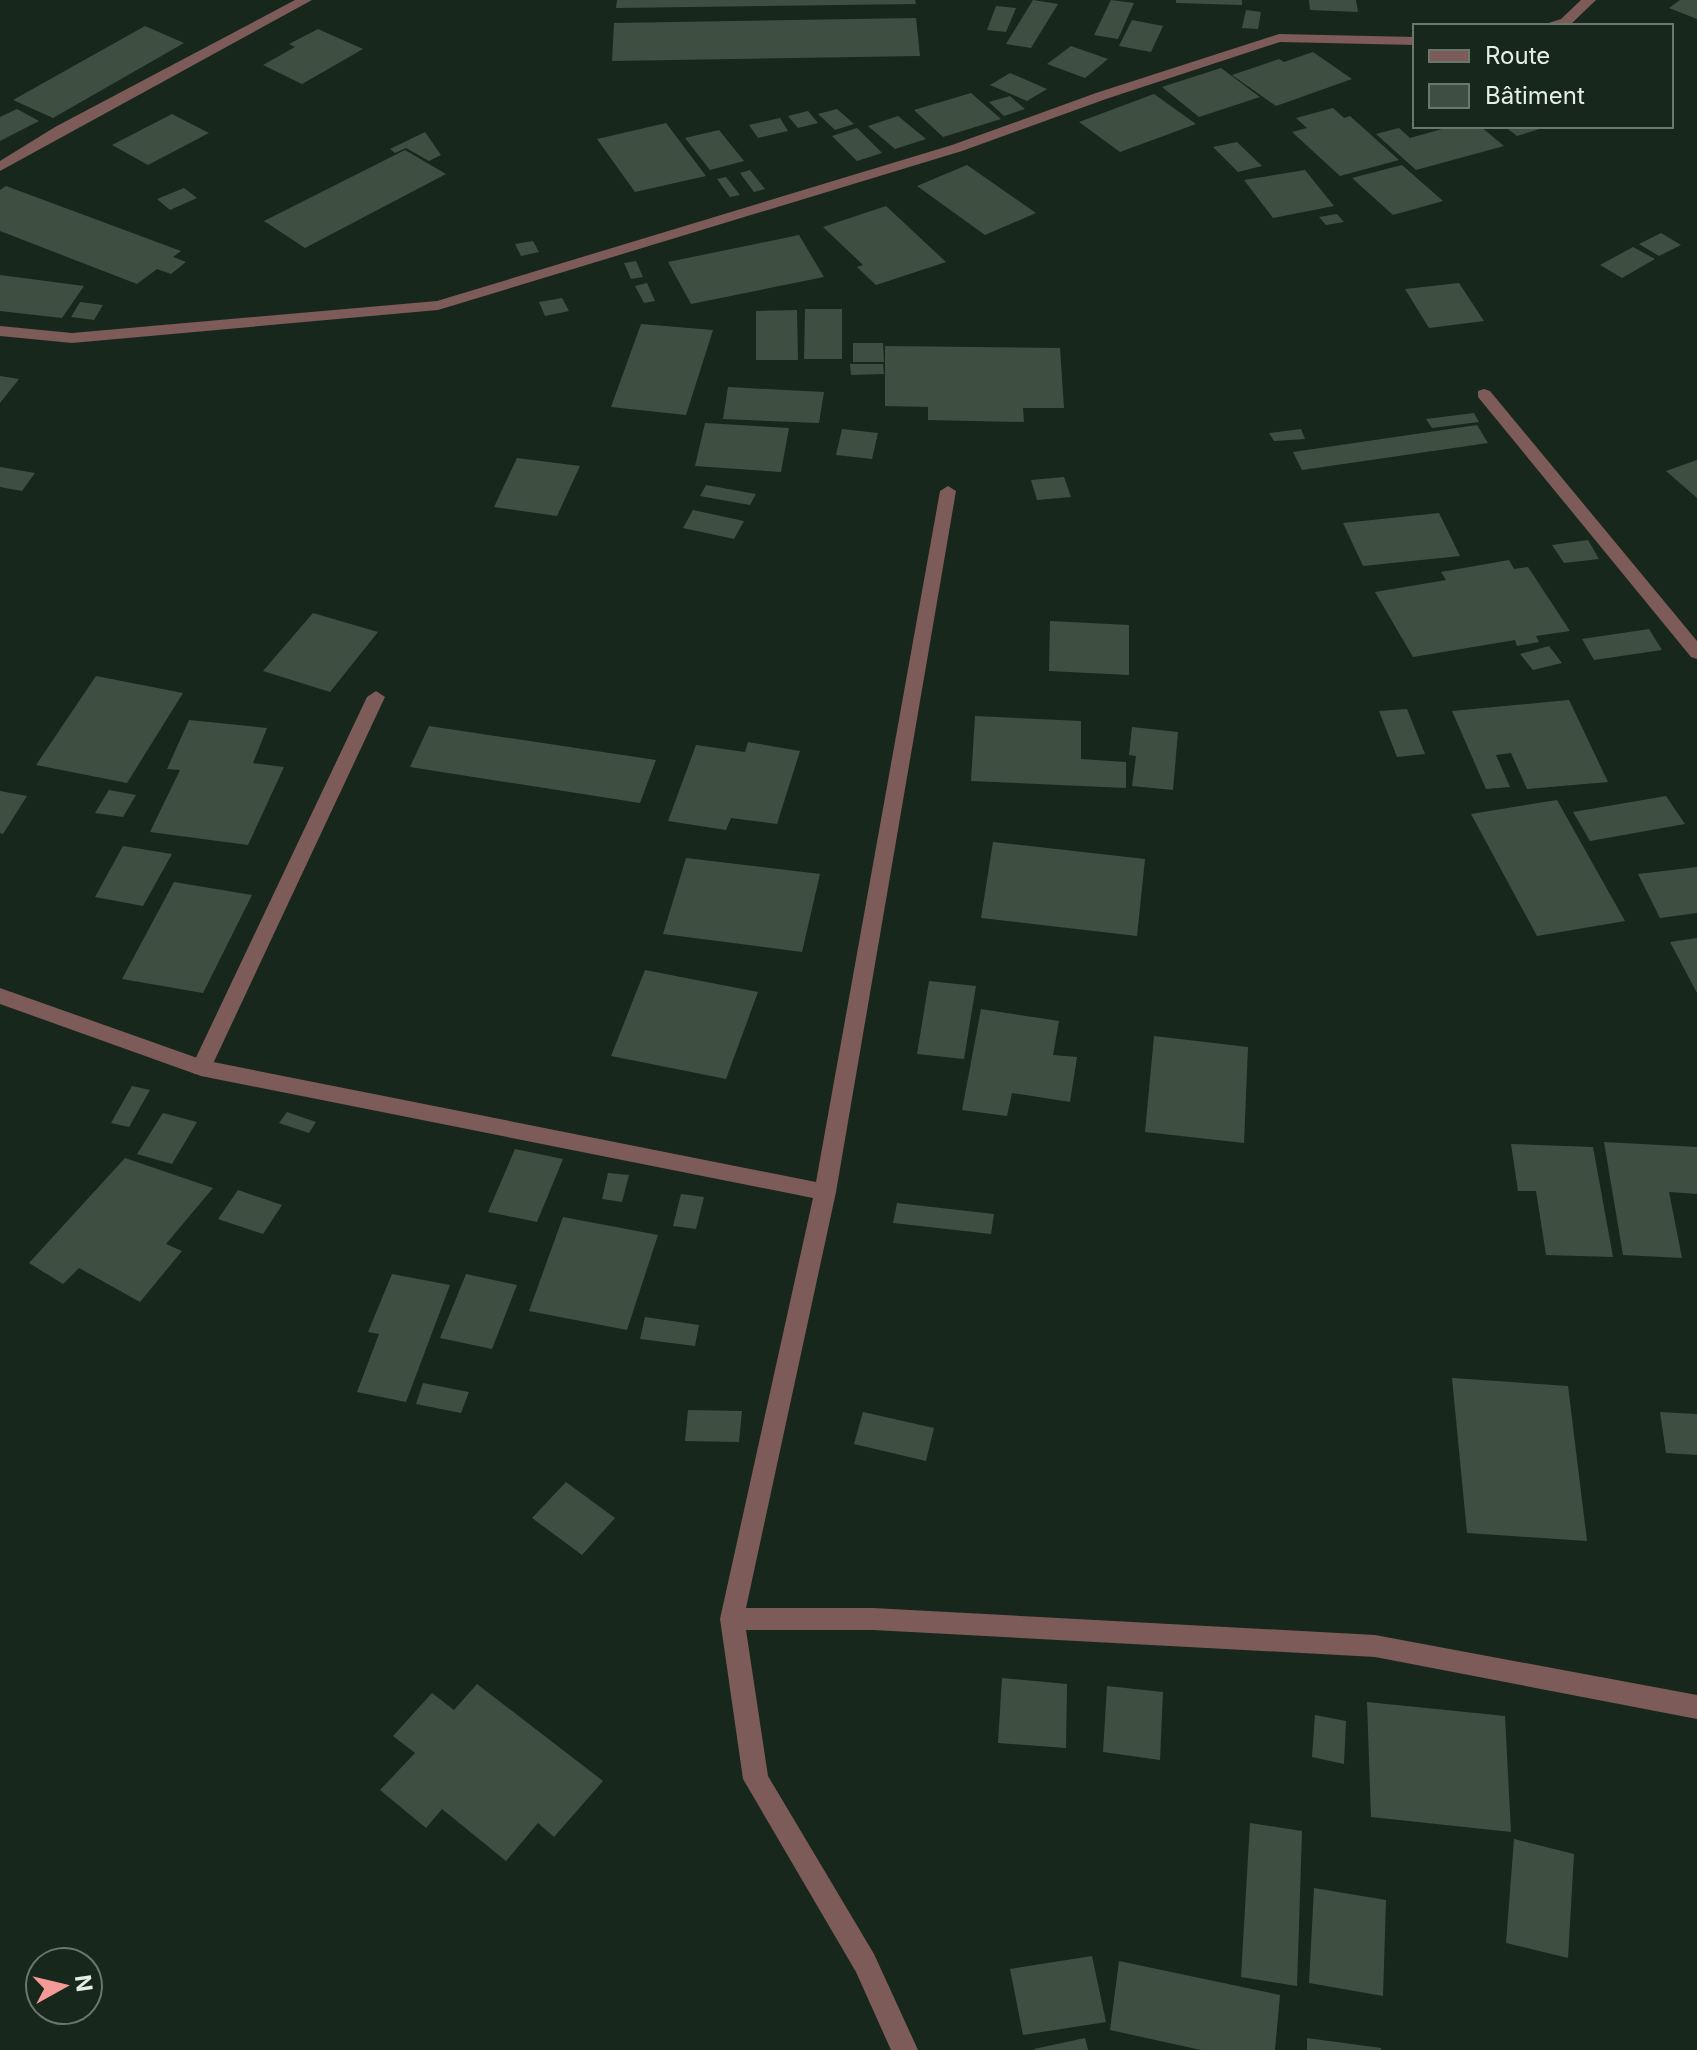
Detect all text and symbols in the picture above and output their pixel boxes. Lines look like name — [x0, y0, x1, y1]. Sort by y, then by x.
legend — [1413, 24, 1673, 128]
text: Route — [1485, 41, 1550, 70]
text: Bâtiment — [1485, 81, 1585, 110]
north arrow — [24, 1946, 104, 2026]
text: N — [70, 1973, 98, 1993]

